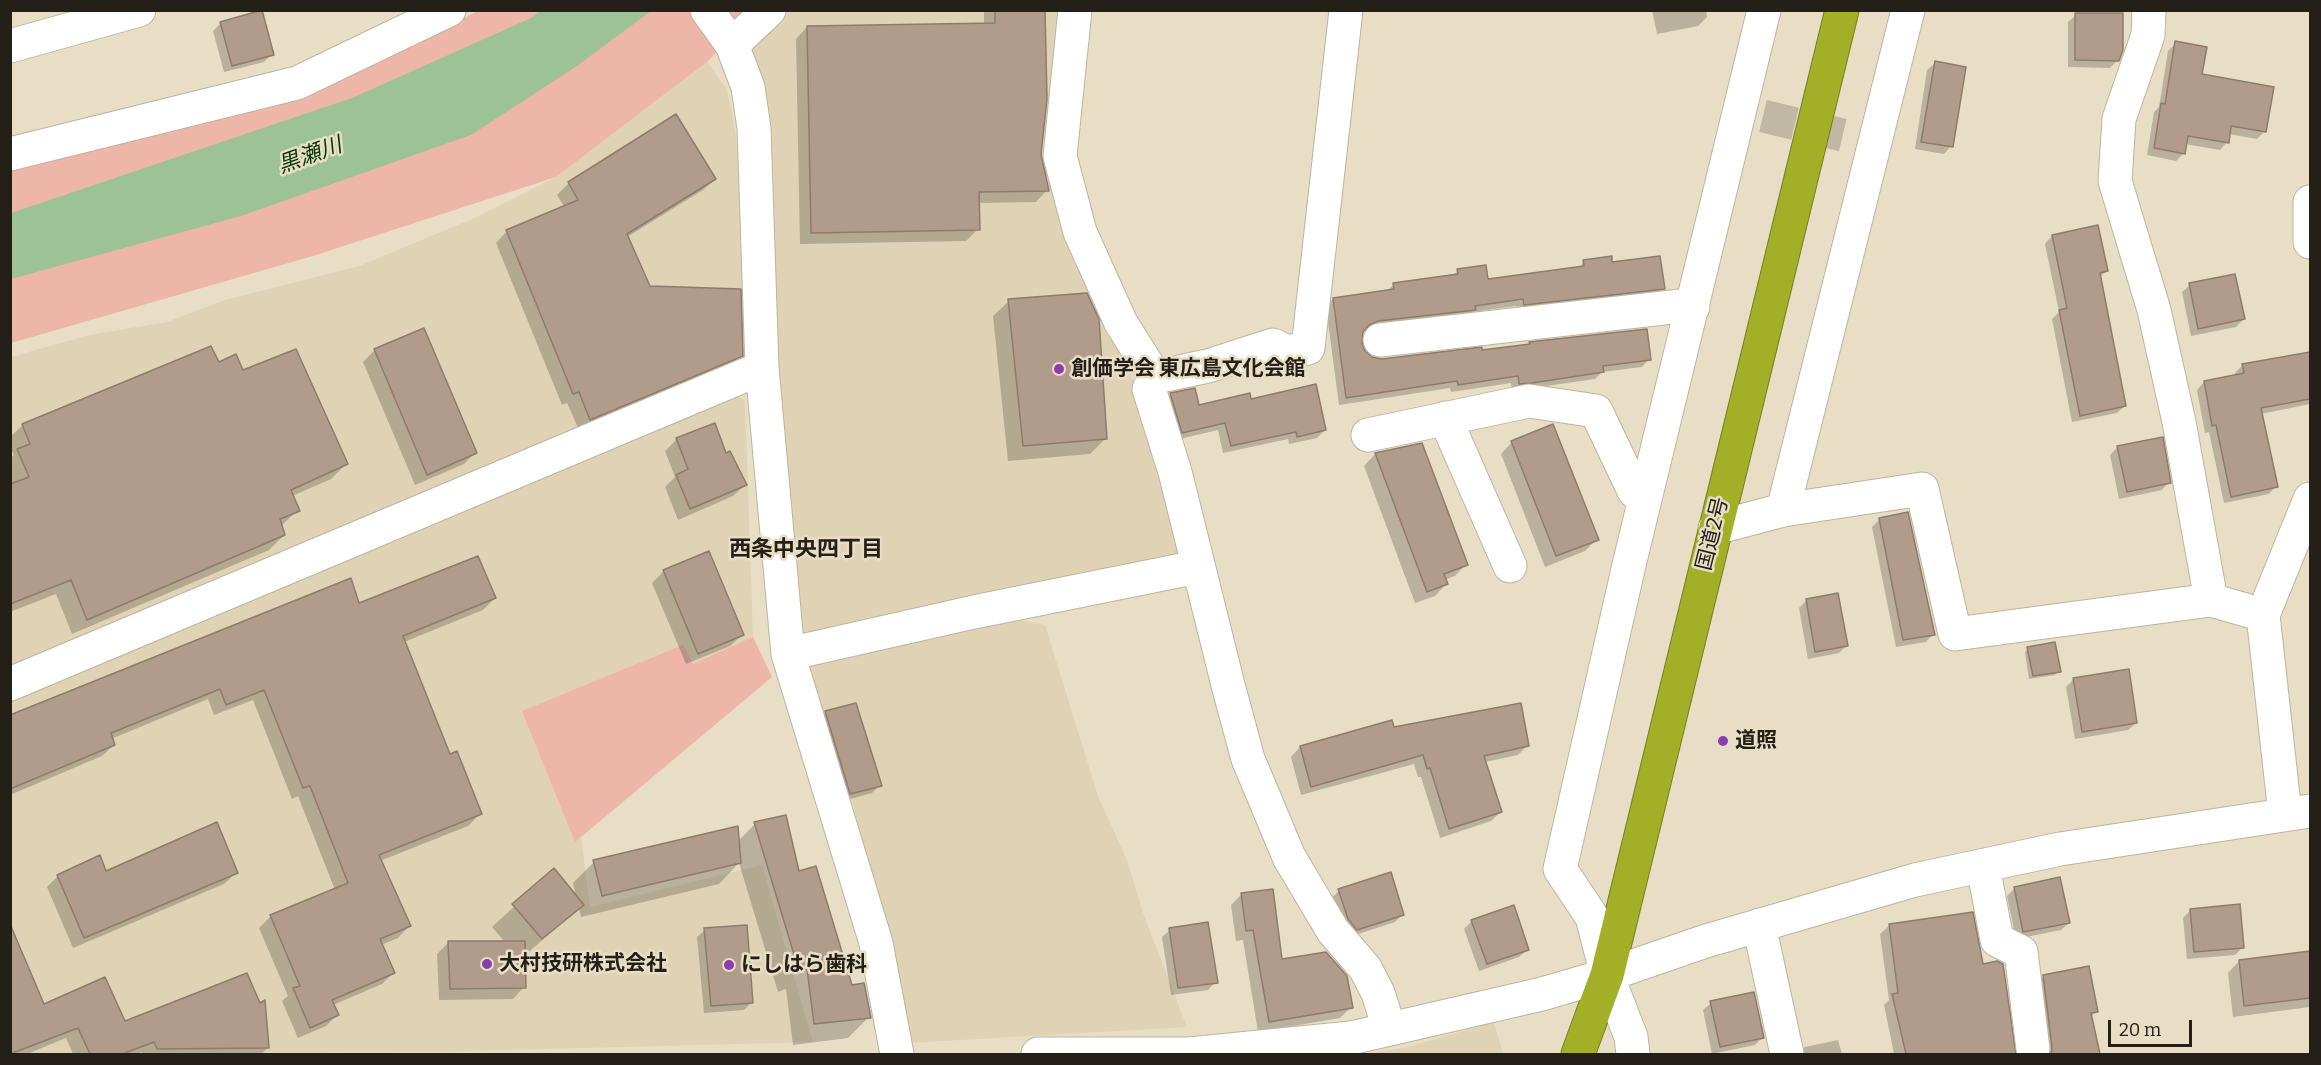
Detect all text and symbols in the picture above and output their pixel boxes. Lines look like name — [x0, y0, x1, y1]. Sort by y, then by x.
water label: 黒瀬川 — [274, 132, 346, 180]
place label: 創価学会 東広島文化会館 — [1071, 356, 1306, 382]
marker: 創価学会 東広島文化会館 — [1052, 362, 1066, 376]
street label: 国道2号 — [1692, 495, 1734, 573]
district label: 西条中央四丁目 — [729, 537, 883, 563]
place label: 道照 — [1735, 728, 1777, 754]
marker: 道照 — [1716, 734, 1730, 748]
place label: 大村技研株式会社 — [499, 951, 667, 977]
place label: にしはら歯科 — [741, 952, 867, 978]
marker: 大村技研株式会社 — [480, 957, 494, 971]
marker: にしはら歯科 — [722, 958, 736, 972]
scale bar — [2111, 1008, 2195, 1046]
text: 20 m — [2119, 1019, 2161, 1041]

